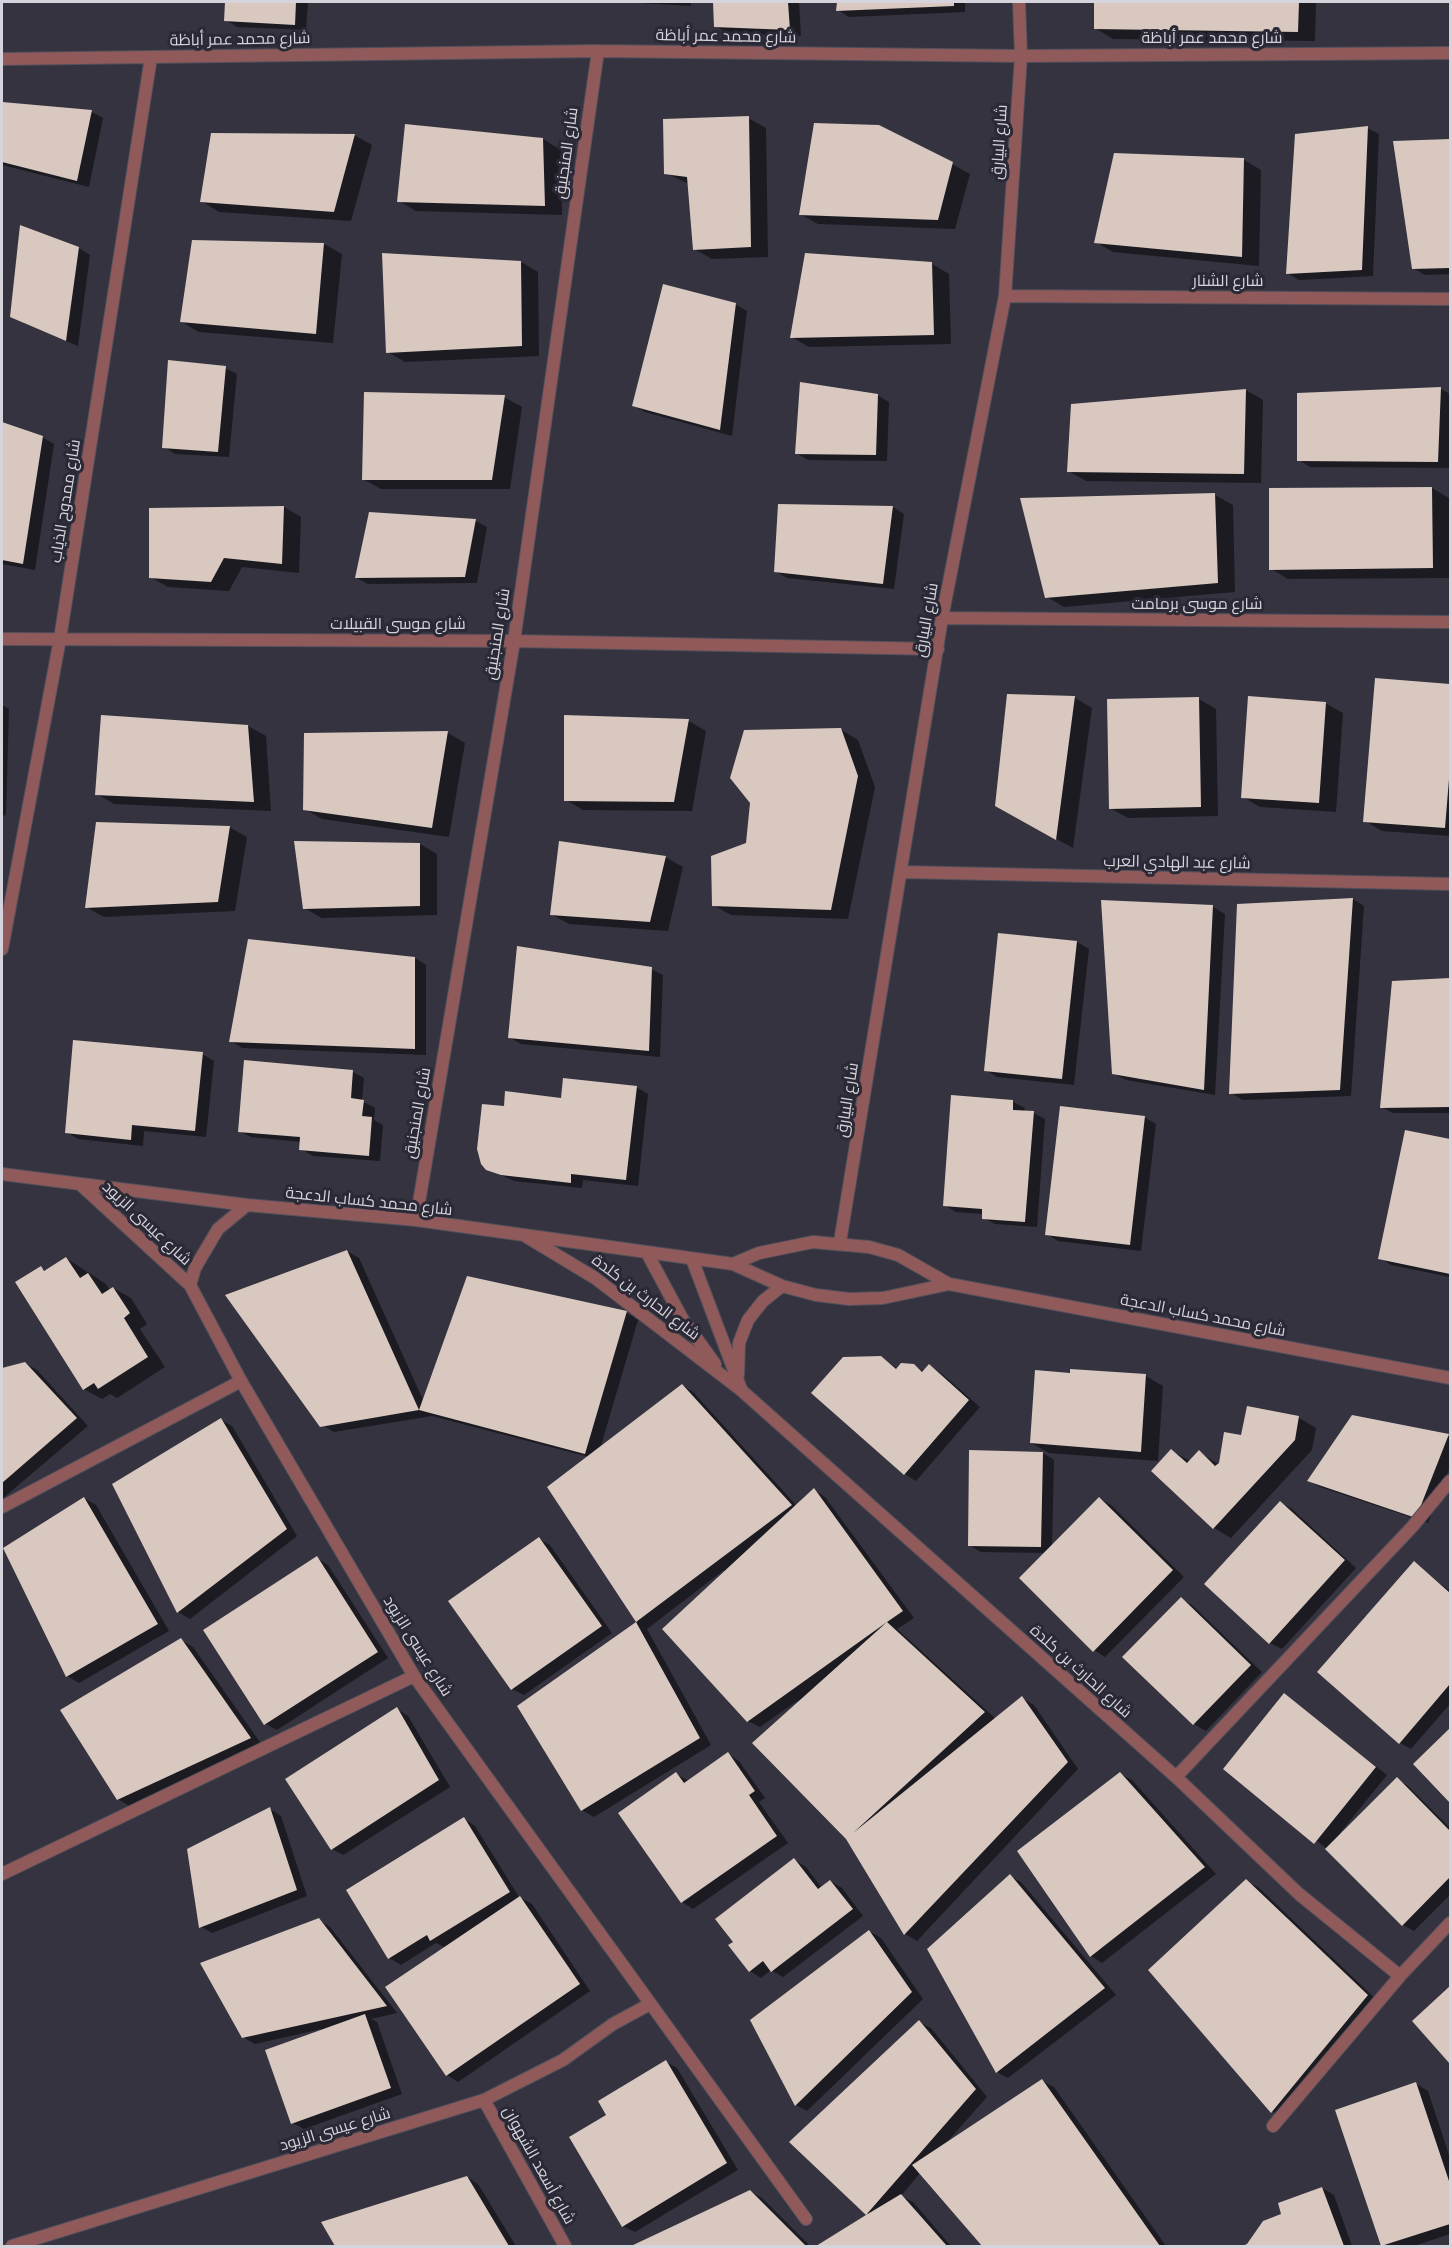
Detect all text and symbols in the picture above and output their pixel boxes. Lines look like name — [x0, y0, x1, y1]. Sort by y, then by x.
street label: شارع محمد عمر أباظة — [655, 25, 797, 47]
street label: شارع محمد عمر أباظة — [169, 28, 311, 50]
street label: شارع محمد عمر أباظة — [1142, 28, 1282, 48]
street label: شارع البيارق — [987, 104, 1011, 180]
street label: شارع المنجنيق — [550, 106, 582, 200]
street label: شارع الشنار — [1193, 271, 1263, 291]
street label: شارع ممدوح الذياب — [46, 438, 84, 564]
street label: شارع البيارق — [910, 581, 942, 659]
street label: شارع المنجنيق — [480, 587, 514, 681]
street label: شارع موسى برمامت — [1131, 594, 1263, 614]
street label: شارع موسى القبيلات — [330, 614, 466, 634]
street label: شارع عبد الهادي العرب — [1103, 851, 1251, 873]
street label: شارع البيارق — [832, 1061, 862, 1139]
street label: شارع المنجنيق — [400, 1066, 434, 1160]
street label: شارع عيسى الزيود — [98, 1177, 196, 1269]
street label: شارع محمد كساب الدعجة — [284, 1183, 454, 1219]
street label: شارع الحارث بن كلدة — [588, 1250, 704, 1344]
street label: شارع محمد كساب الدعجة — [1119, 1290, 1287, 1340]
street label: شارع عيسى الزيود — [379, 1592, 457, 1700]
street label: شارع الحارث بن كلدة — [1026, 1620, 1136, 1722]
street label: شارع عيسى الزيود — [277, 2103, 393, 2155]
street label: شارع أسعد الشهوان — [499, 2103, 579, 2227]

